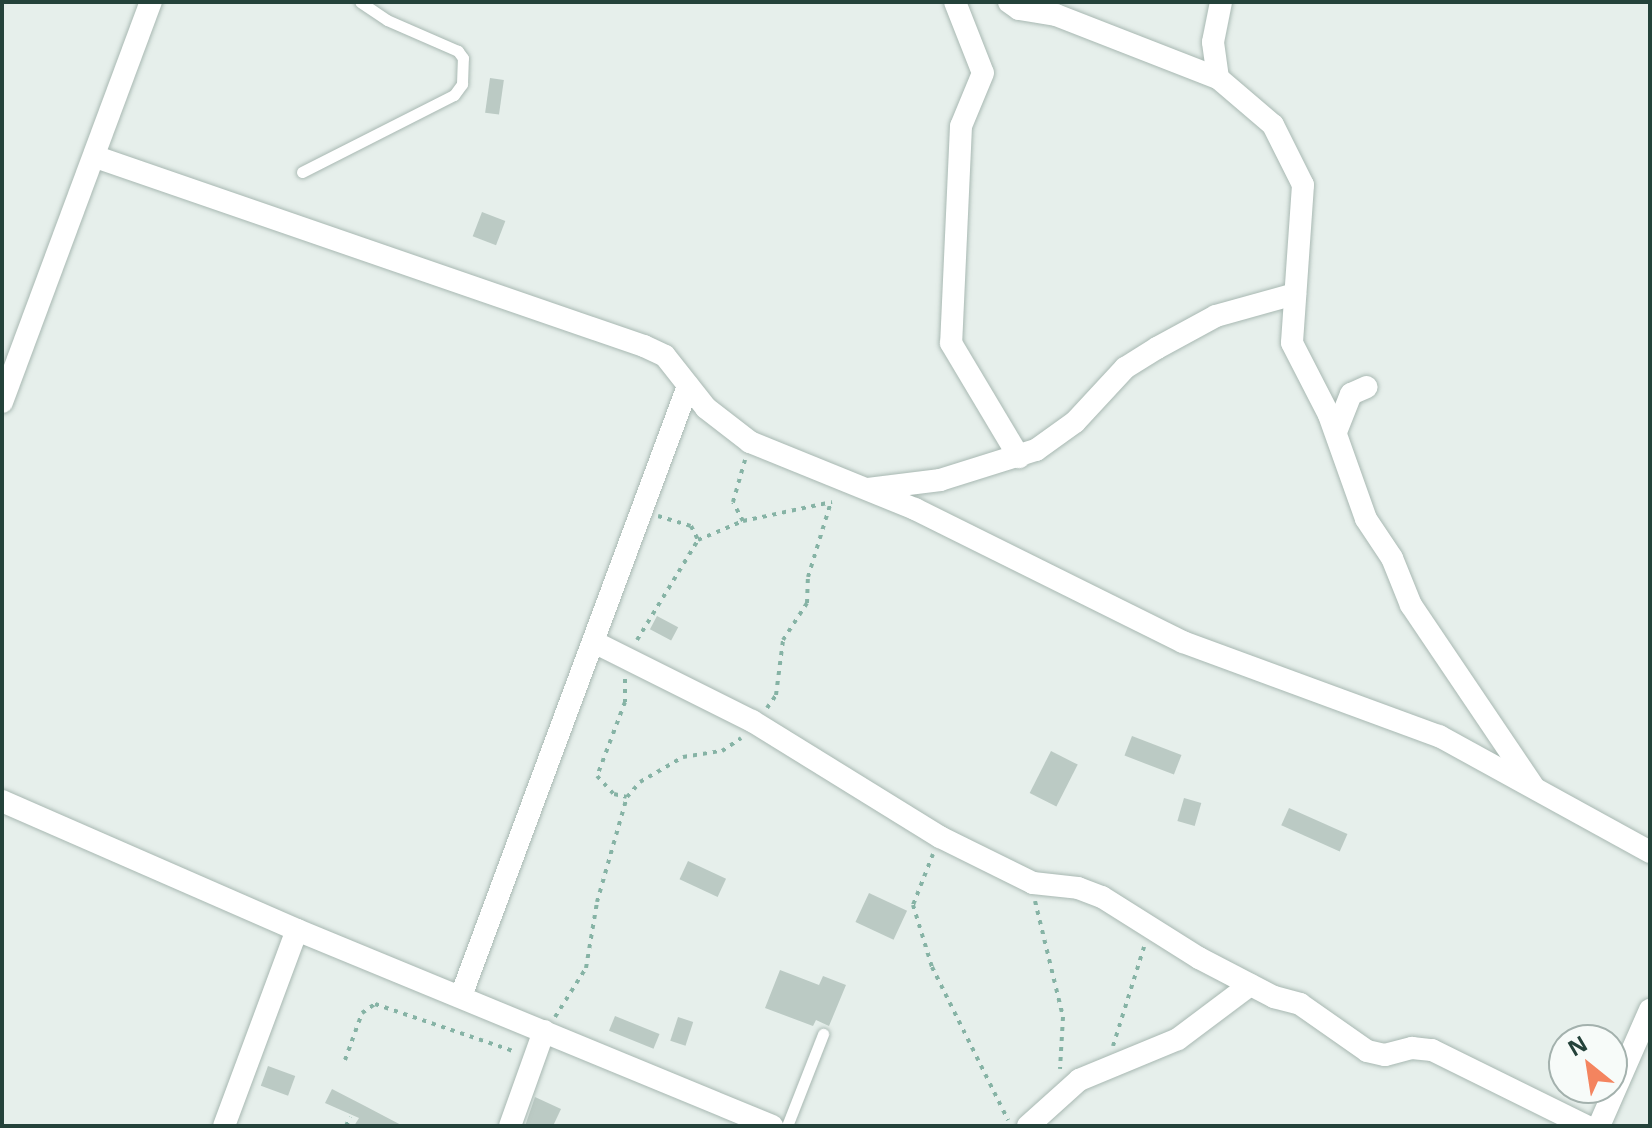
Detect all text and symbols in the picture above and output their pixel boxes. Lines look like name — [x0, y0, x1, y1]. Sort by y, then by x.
north arrow — [1548, 1024, 1628, 1104]
text: N — [1562, 1027, 1592, 1062]

